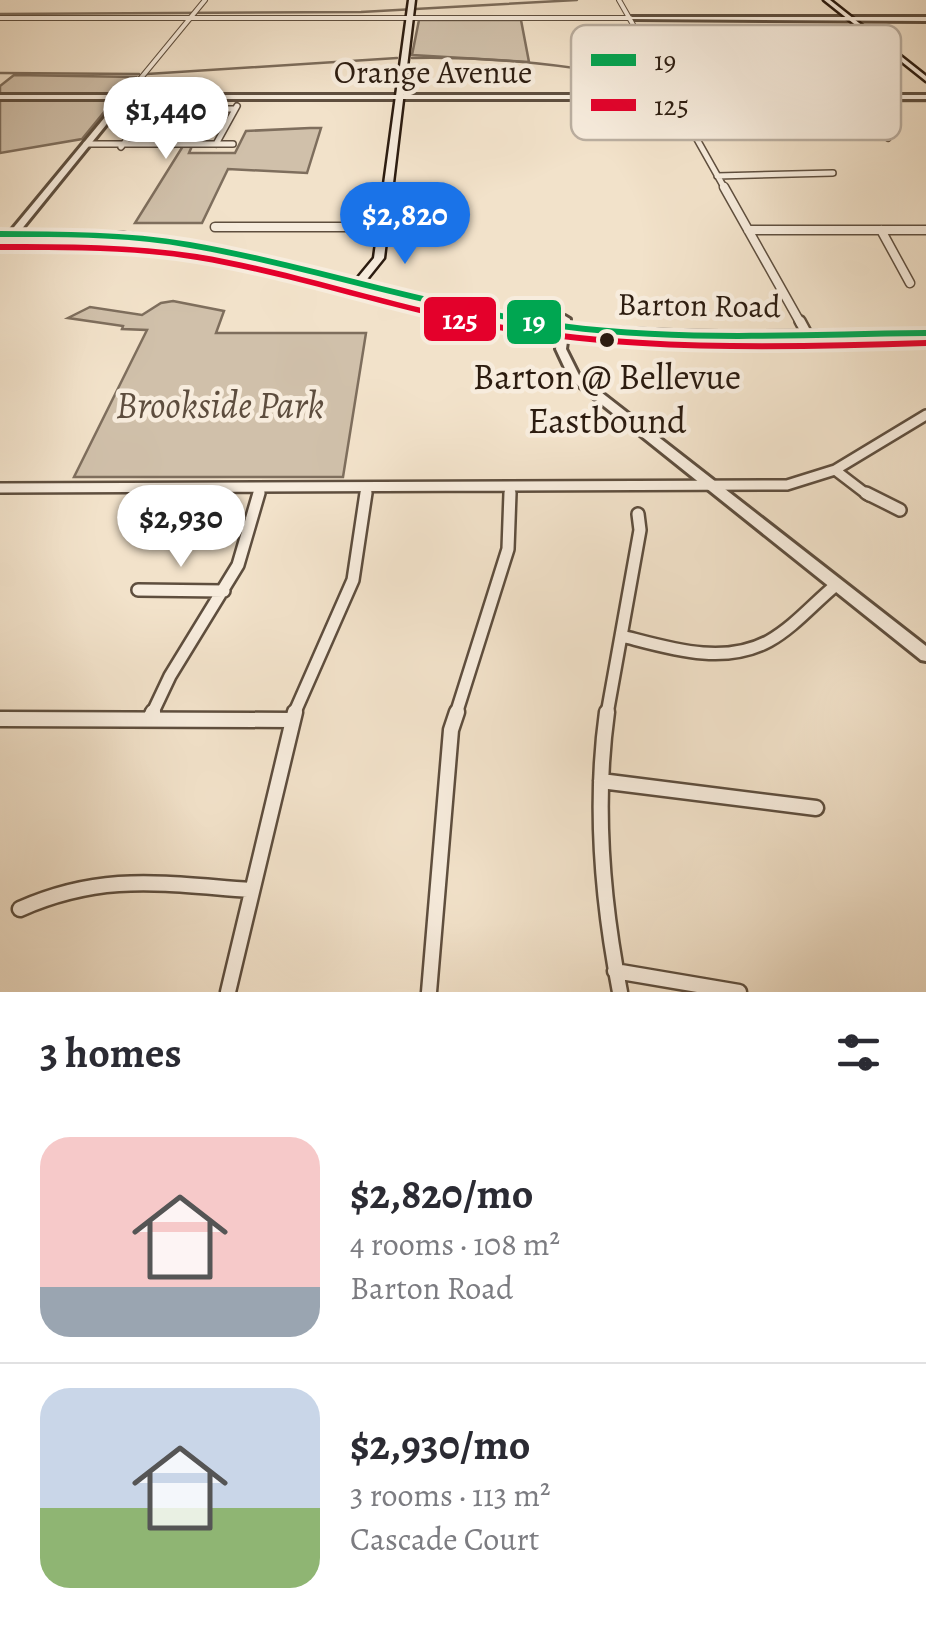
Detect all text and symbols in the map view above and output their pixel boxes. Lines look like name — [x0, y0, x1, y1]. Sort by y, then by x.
legend — [571, 25, 901, 140]
text: 19 — [654, 42, 676, 80]
street label: Orange Avenue — [334, 50, 532, 94]
pin: $1,440 — [85, 77, 247, 162]
text: $1,440 — [125, 87, 207, 131]
text: 125 — [654, 87, 689, 125]
pin: $2,820 — [324, 182, 486, 267]
text: $2,820 — [362, 192, 448, 236]
street label: Barton Road — [617, 282, 782, 328]
line badge: 125 — [422, 295, 498, 343]
line badge: 19 — [505, 298, 563, 346]
text: 125 — [442, 301, 478, 339]
text: 19 — [523, 303, 546, 341]
marker: Barton @ Bellevue Eastbound — [597, 330, 617, 350]
place label: Barton @ Bellevue Eastbound — [473, 352, 741, 445]
park label: Brookside Park — [116, 379, 324, 431]
pin: $2,930 — [100, 485, 262, 570]
text: $2,930 — [139, 495, 223, 539]
text: 3 homes — [40, 1024, 182, 1081]
icon: filters — [831, 1025, 886, 1080]
text: $2,820/mo — [350, 1165, 533, 1222]
icon: home — [120, 1177, 240, 1297]
text: 4 rooms · 108 m² — [350, 1222, 560, 1266]
text: Barton Road — [350, 1266, 513, 1310]
text: $2,930/mo — [350, 1416, 530, 1473]
icon: home — [120, 1428, 240, 1548]
text: 3 rooms · 113 m² — [350, 1473, 551, 1517]
text: Cascade Court — [350, 1517, 539, 1561]

